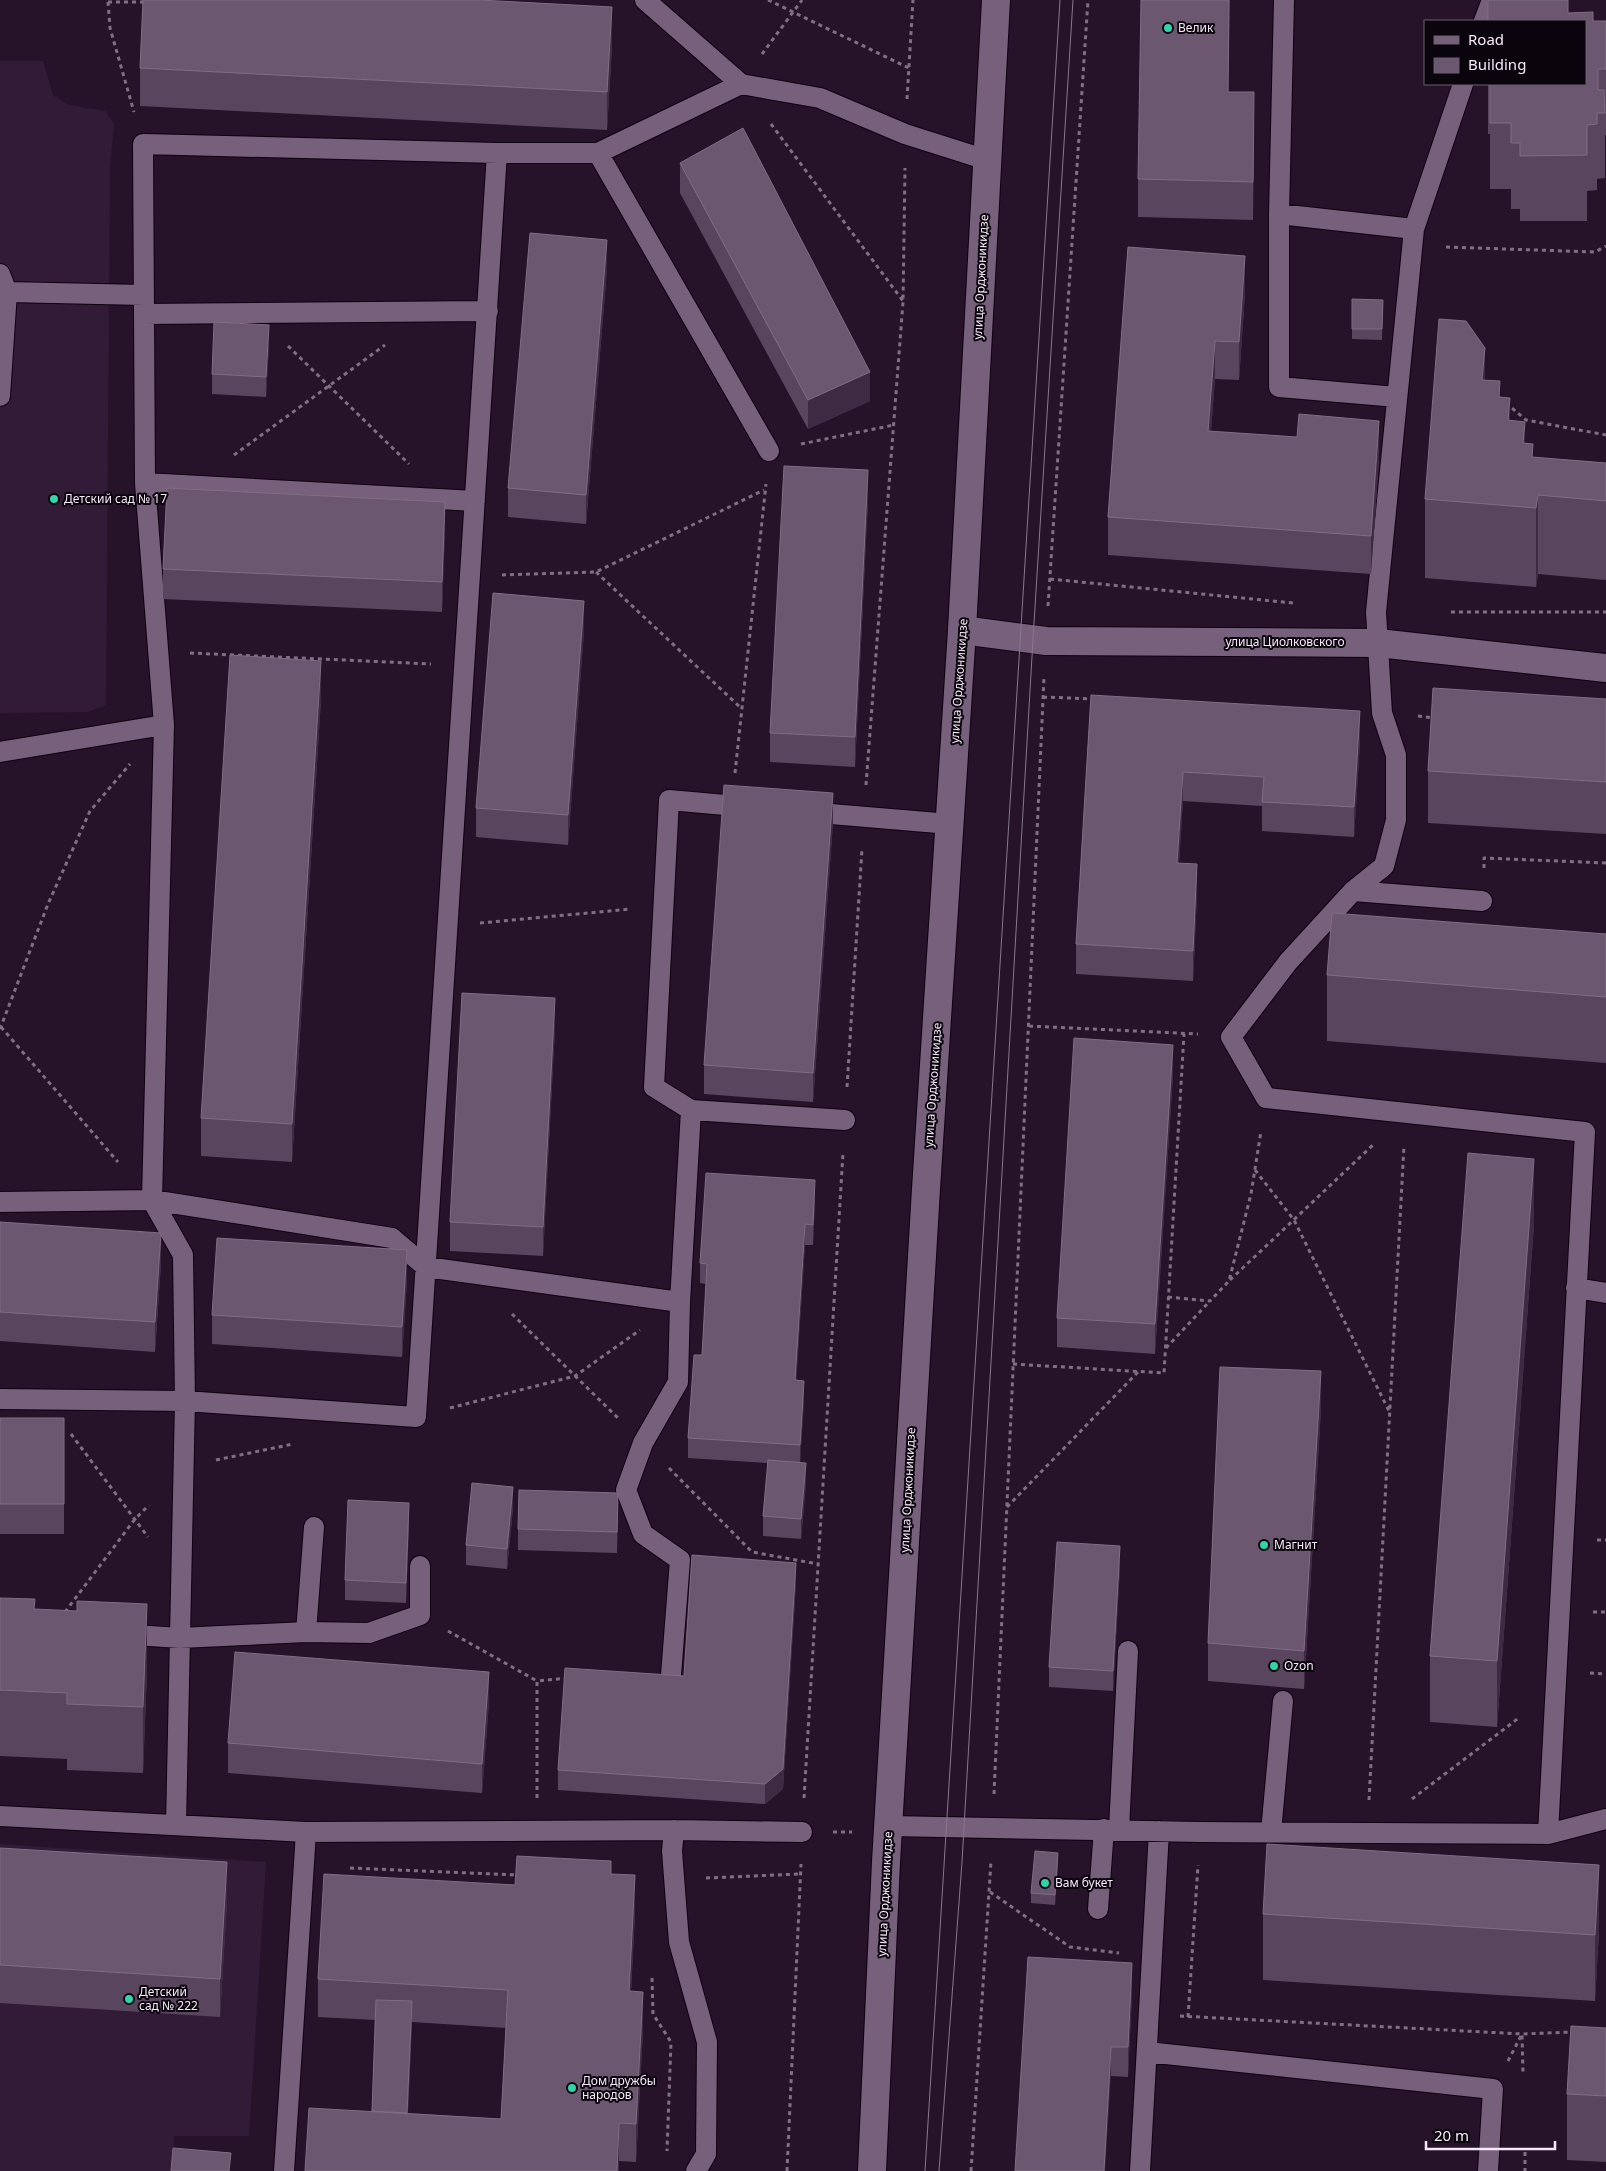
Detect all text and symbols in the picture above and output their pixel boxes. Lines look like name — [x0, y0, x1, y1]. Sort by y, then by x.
place label: Велик — [1178, 19, 1214, 36]
legend — [1424, 20, 1586, 85]
marker: Велик — [1162, 22, 1174, 34]
text: Road — [1468, 29, 1504, 49]
text: Building — [1468, 54, 1526, 74]
street label: улица Орджоникидзе — [969, 214, 992, 340]
place label: Детский сад № 17 — [64, 490, 167, 507]
marker: Детский сад № 17 — [48, 493, 60, 505]
street label: улица Орджоникидзе — [946, 618, 971, 744]
street label: улица Циолковского — [1225, 633, 1345, 650]
street label: улица Орджоникидзе — [920, 1022, 945, 1148]
street label: улица Орджоникидзе — [896, 1427, 919, 1553]
place label: Магнит — [1274, 1536, 1318, 1553]
marker: Магнит — [1258, 1539, 1270, 1551]
place label: Ozon — [1284, 1657, 1314, 1674]
marker: Ozon — [1268, 1660, 1280, 1672]
street label: улица Орджоникидзе — [873, 1831, 896, 1957]
place label: Вам букет — [1055, 1874, 1113, 1891]
marker: Вам букет — [1039, 1877, 1051, 1889]
place label: Детский сад № 222 — [139, 1983, 198, 2014]
marker: Детский сад № 222 — [123, 1993, 135, 2005]
place label: Дом дружбы народов — [582, 2072, 656, 2103]
marker: Дом дружбы народов — [566, 2082, 578, 2094]
scale bar — [1426, 2118, 1555, 2150]
text: 20 m — [1434, 2125, 1469, 2145]

